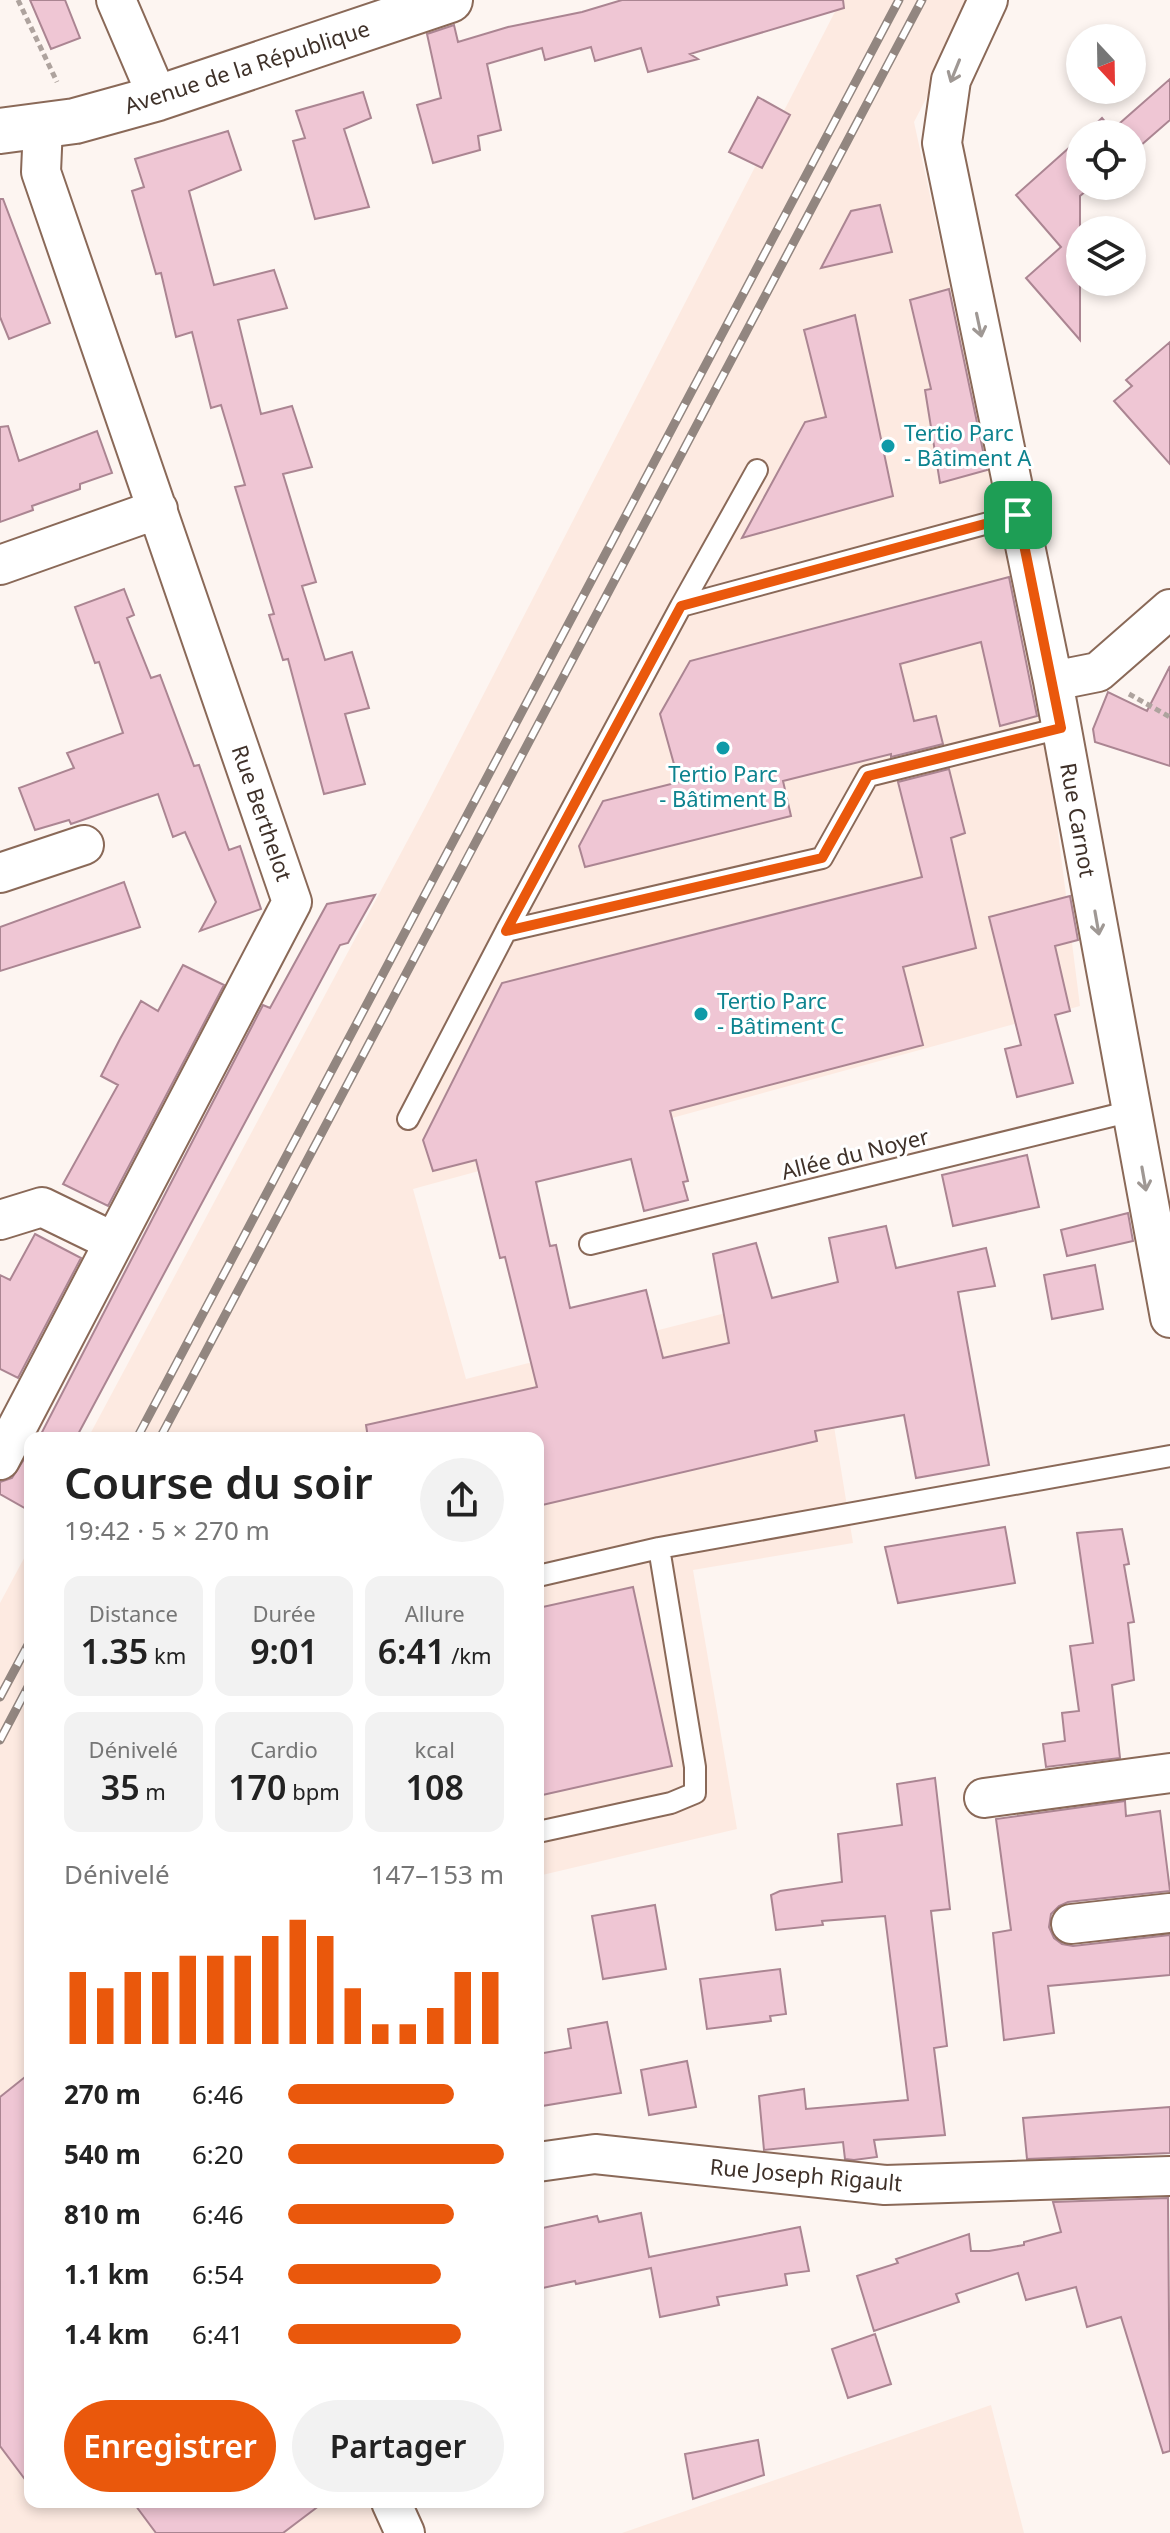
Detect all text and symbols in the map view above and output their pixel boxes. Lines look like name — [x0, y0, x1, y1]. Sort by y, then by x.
street label: Avenue de la République — [120, 12, 373, 120]
north arrow — [1066, 24, 1146, 104]
map controls — [1066, 24, 1146, 296]
one-way arrow — [947, 58, 962, 83]
button: locate — [1066, 120, 1146, 200]
button: layers — [1066, 216, 1146, 296]
one-way arrow — [973, 312, 988, 338]
place label: Tertio Parc - Bâtiment A — [904, 417, 1032, 472]
marker: Tertio Parc - Bâtiment A — [879, 437, 897, 455]
pin — [984, 481, 1052, 549]
icon: arrive — [996, 493, 1040, 537]
marker: Tertio Parc - Bâtiment B — [714, 739, 732, 757]
street label: Rue Berthelot — [226, 741, 300, 885]
place label: Tertio Parc - Bâtiment B — [659, 758, 787, 813]
street label: Rue Carnot — [1054, 760, 1104, 879]
one-way arrow — [1091, 910, 1106, 936]
place label: Tertio Parc - Bâtiment C — [717, 985, 844, 1040]
marker: Tertio Parc - Bâtiment C — [692, 1005, 710, 1023]
street label: Allée du Noyer — [778, 1120, 932, 1186]
one-way arrow — [1138, 1166, 1153, 1191]
text: Course du soir — [64, 1452, 373, 1512]
button: share — [420, 1458, 504, 1542]
text: 19:42 · 5 × 270 m — [64, 1512, 270, 1548]
text: Distance — [89, 1598, 178, 1628]
text: Durée — [252, 1598, 316, 1628]
text: Allure — [405, 1598, 465, 1628]
text: 1.35 — [80, 1628, 148, 1674]
text: 9:01 — [250, 1628, 318, 1674]
text: 6:41 — [378, 1628, 445, 1674]
text: km — [148, 1640, 186, 1670]
text: /km — [445, 1640, 492, 1670]
text: Dénivelé — [89, 1734, 178, 1764]
text: Cardio — [250, 1734, 318, 1764]
text: kcal — [415, 1734, 455, 1764]
text: 35 — [101, 1764, 140, 1810]
text: 170 — [228, 1764, 286, 1810]
text: 108 — [405, 1764, 464, 1810]
text: m — [140, 1776, 166, 1806]
text: bpm — [286, 1776, 340, 1806]
text: Dénivelé — [64, 1856, 170, 1892]
text: 147–153 m — [371, 1856, 504, 1892]
text: 270 m — [64, 2076, 141, 2112]
text: 6:46 — [192, 2076, 244, 2112]
text: 540 m — [64, 2136, 141, 2172]
text: 6:20 — [192, 2136, 244, 2172]
street label: Rue Joseph Rigault — [709, 2151, 904, 2197]
text: 810 m — [64, 2196, 141, 2232]
text: 6:46 — [192, 2196, 244, 2232]
text: 1.1 km — [64, 2256, 149, 2292]
text: 6:54 — [192, 2256, 244, 2292]
text: 1.4 km — [64, 2316, 149, 2352]
text: 6:41 — [192, 2316, 244, 2352]
button: Enregistrer — [64, 2400, 276, 2492]
button: Partager — [292, 2400, 504, 2492]

